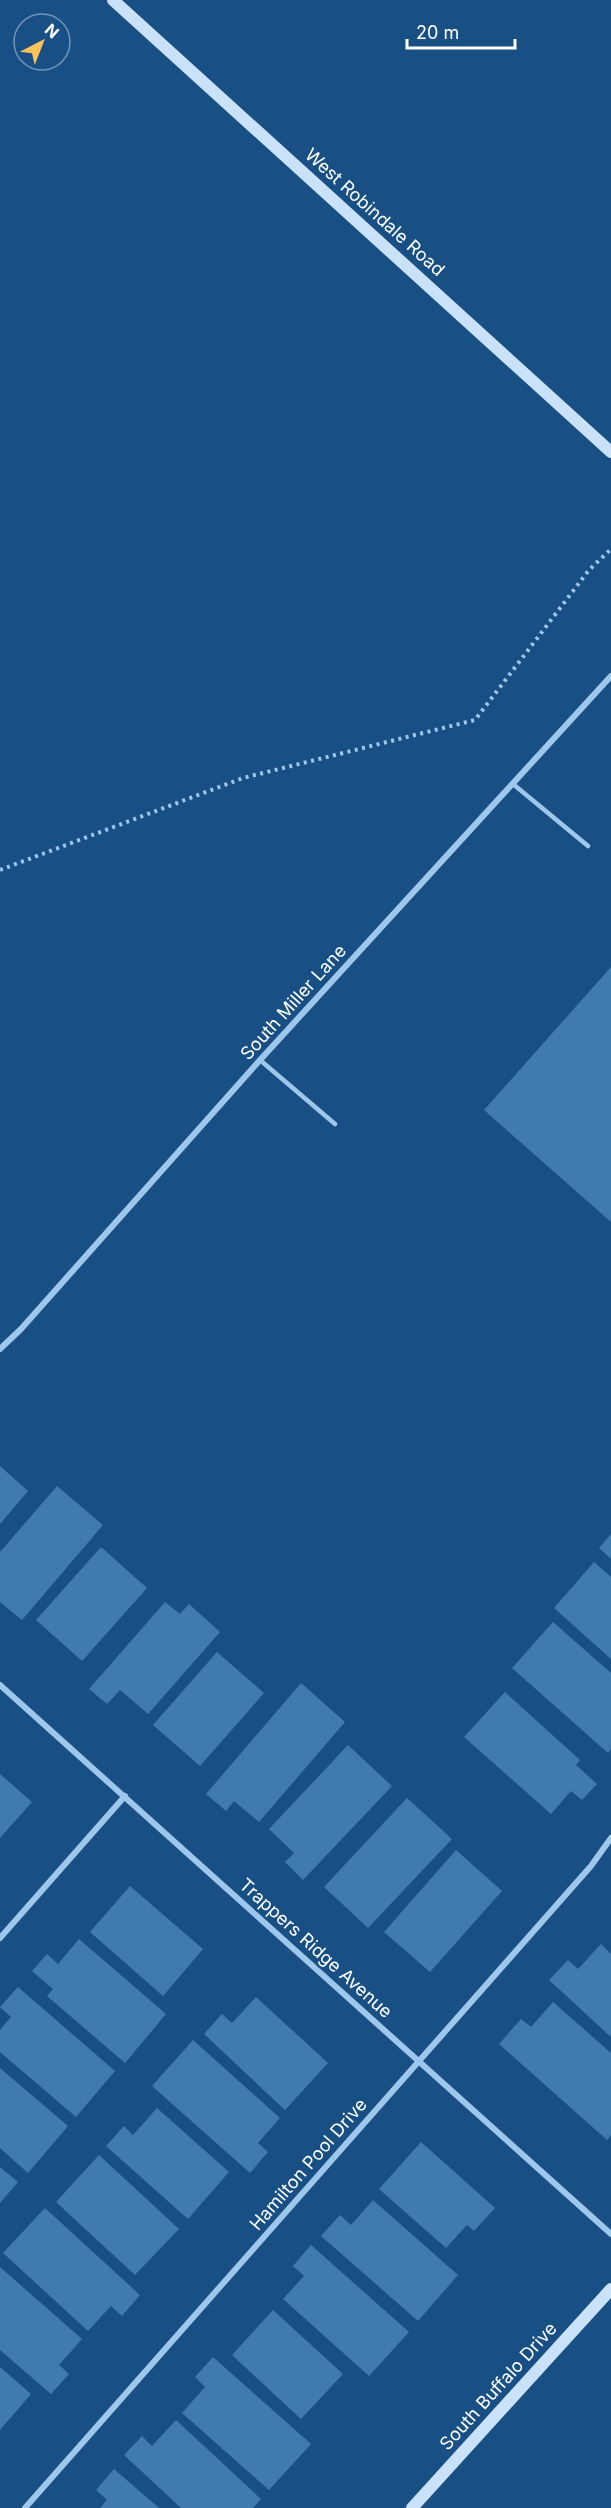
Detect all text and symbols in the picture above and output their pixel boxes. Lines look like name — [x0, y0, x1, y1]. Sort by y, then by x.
north arrow — [12, 12, 72, 72]
scale bar — [407, 12, 515, 50]
text: N — [41, 19, 63, 42]
text: 20 m — [416, 22, 459, 43]
street label: West Robindale Road — [301, 144, 449, 280]
street label: South Miller Lane — [236, 940, 350, 1064]
street label: Trappers Ridge Avenue — [235, 1874, 397, 2022]
street label: Hamilton Pool Drive — [245, 2094, 371, 2234]
street label: South Buffalo Drive — [435, 2318, 561, 2454]

